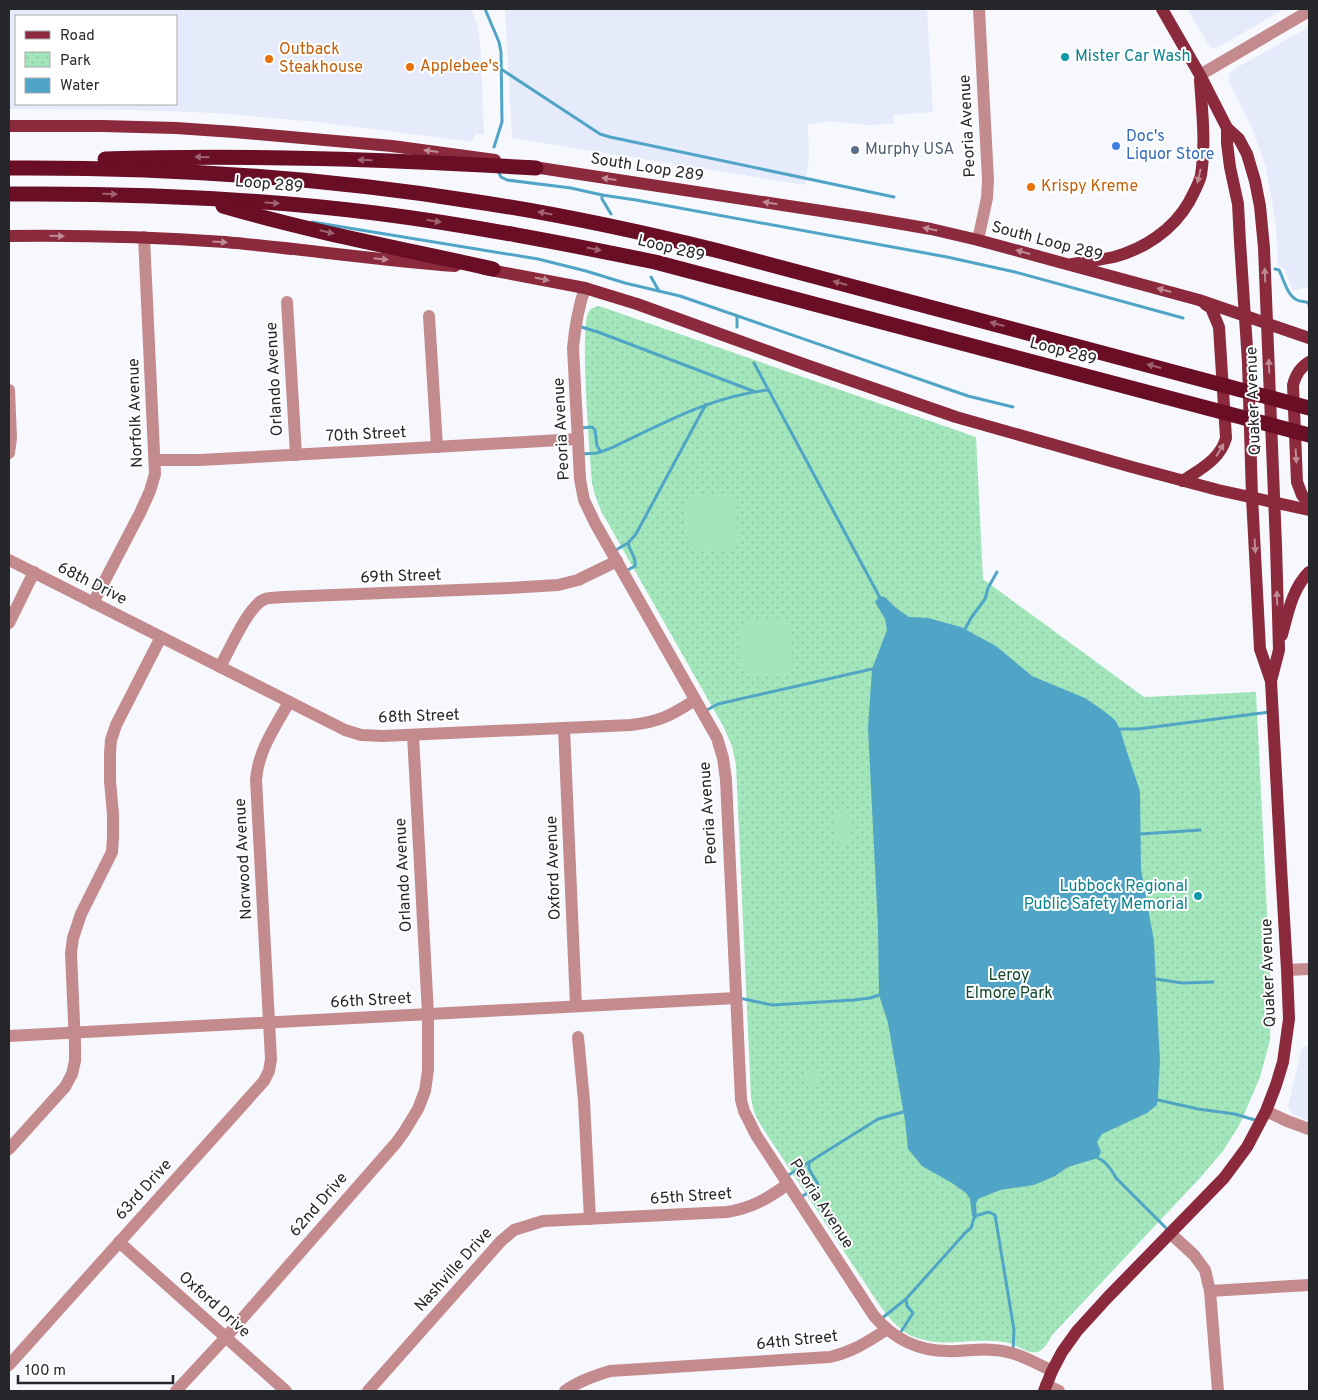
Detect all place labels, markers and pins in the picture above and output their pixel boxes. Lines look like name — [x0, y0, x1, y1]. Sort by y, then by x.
place label: Outback Steakhouse — [279, 40, 363, 78]
place label: Mister Car Wash — [1075, 47, 1191, 67]
marker: Mister Car Wash — [1059, 51, 1071, 63]
marker: Outback Steakhouse — [263, 53, 275, 65]
place label: Applebee's — [420, 57, 499, 77]
marker: Applebee's — [404, 61, 416, 73]
place label: Doc's Liquor Store — [1126, 127, 1214, 165]
place label: Murphy USA — [865, 140, 954, 160]
marker: Doc's Liquor Store — [1110, 140, 1122, 152]
marker: Murphy USA — [849, 144, 861, 156]
place label: Krispy Kreme — [1041, 177, 1138, 197]
marker: Krispy Kreme — [1025, 181, 1037, 193]
place label: Lubbock Regional Public Safety Memorial — [1024, 877, 1188, 915]
marker: Lubbock Regional Public Safety Memorial — [1192, 890, 1204, 902]

